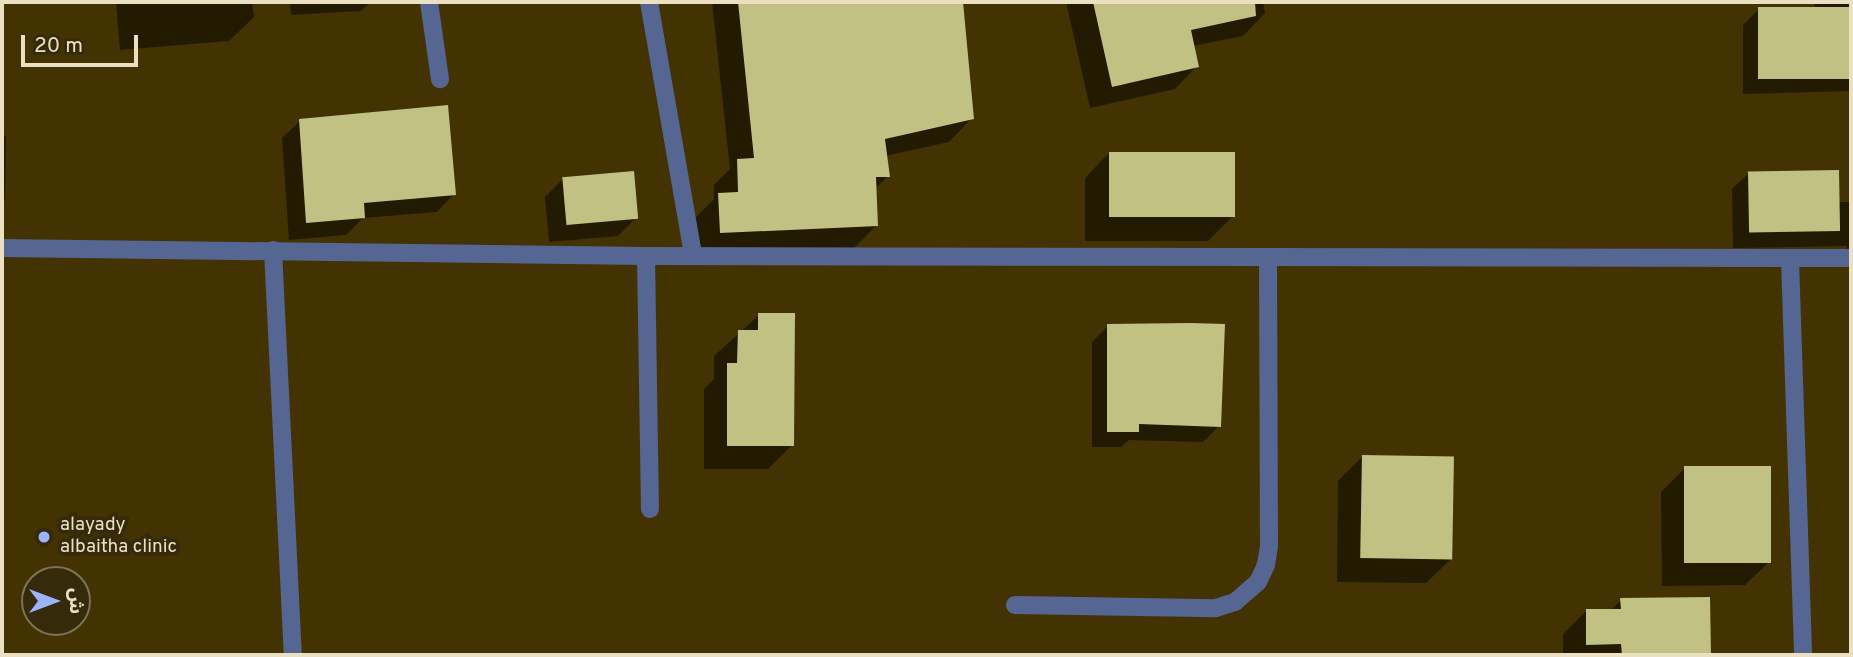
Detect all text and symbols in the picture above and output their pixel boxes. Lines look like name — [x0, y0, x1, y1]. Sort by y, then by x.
scale bar — [24, 21, 142, 65]
text: 20 m — [34, 33, 83, 60]
place label: alayady albaitha clinic — [60, 515, 177, 559]
marker: alayady albaitha clinic — [34, 527, 54, 547]
north arrow — [21, 566, 91, 636]
text: ش — [63, 588, 87, 614]

